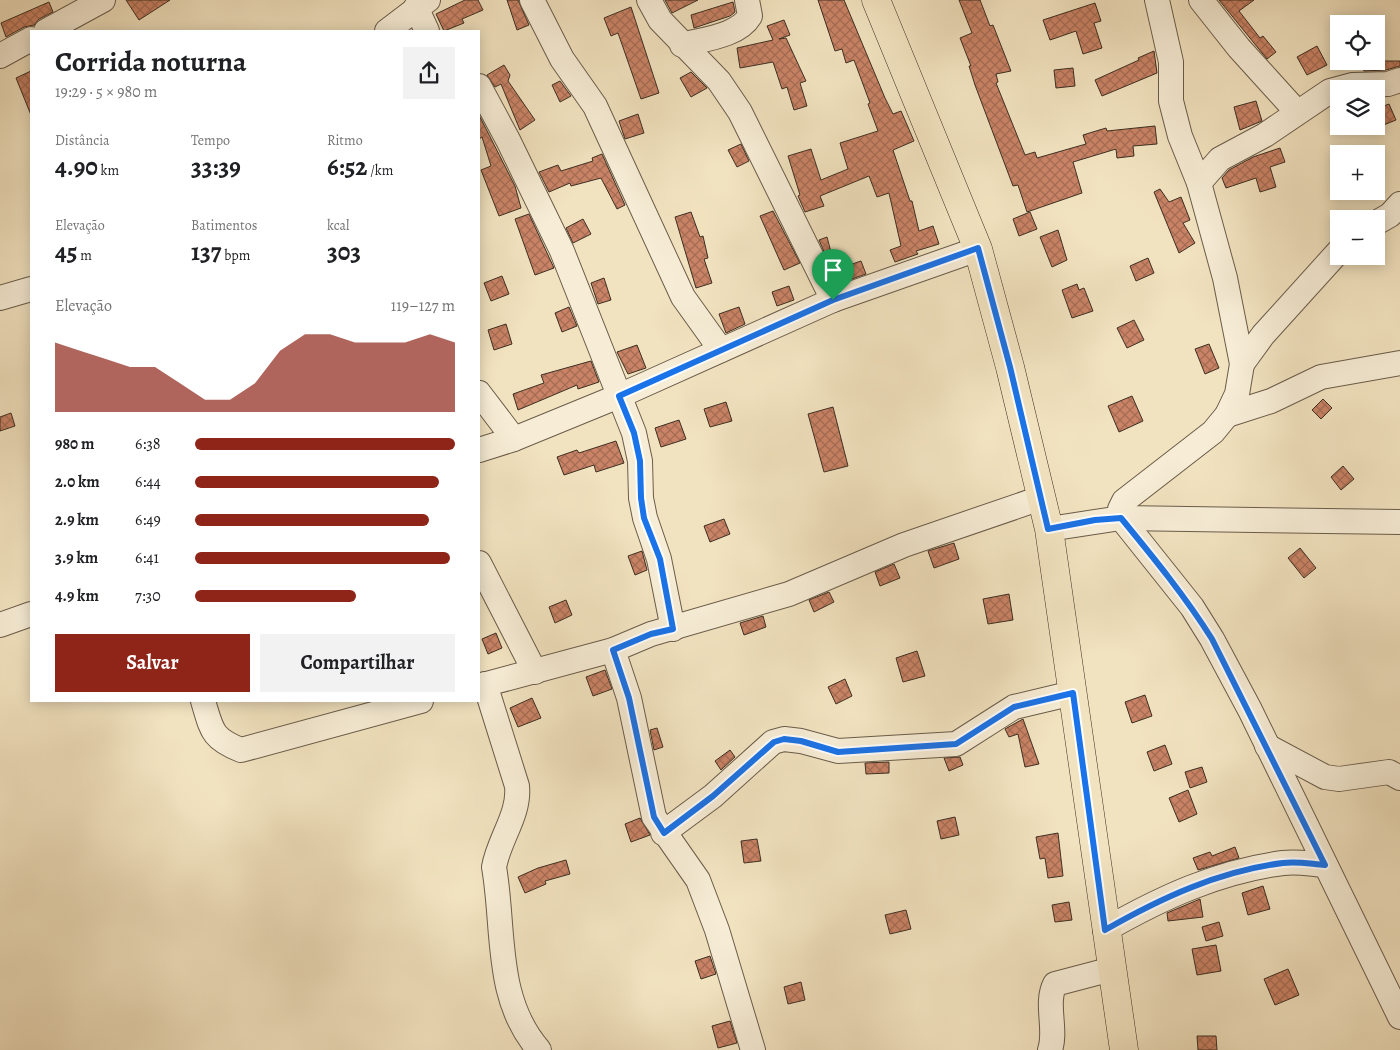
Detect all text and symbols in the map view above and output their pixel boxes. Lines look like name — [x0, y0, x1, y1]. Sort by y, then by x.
map controls — [1330, 15, 1385, 265]
button: locate — [1330, 15, 1385, 70]
text: Corrida noturna — [55, 43, 246, 81]
button: share — [403, 47, 455, 99]
button: layers — [1330, 80, 1385, 135]
text: 19:29 · 5 × 980 m — [55, 81, 157, 103]
text: Distância — [55, 131, 110, 150]
text: Tempo — [191, 131, 230, 150]
text: Ritmo — [327, 131, 363, 150]
button: + — [1330, 145, 1385, 200]
text: 4.90 — [55, 150, 98, 184]
text: 33:39 — [191, 150, 241, 184]
text: 6:52 — [327, 150, 367, 184]
text: km — [98, 161, 119, 180]
text: /km — [367, 161, 393, 180]
button: − — [1330, 210, 1385, 265]
text: Elevação — [55, 216, 105, 235]
text: Batimentos — [191, 216, 257, 235]
text: kcal — [327, 216, 349, 235]
text: 45 — [55, 235, 77, 269]
text: 137 — [191, 235, 221, 269]
text: 303 — [327, 235, 361, 269]
text: m — [77, 246, 92, 265]
text: bpm — [221, 246, 250, 265]
pin — [812, 249, 854, 300]
icon: arrive — [819, 256, 847, 284]
text: Elevação — [55, 295, 112, 317]
text: 119–127 m — [391, 295, 455, 317]
text: 980 m — [55, 433, 94, 455]
text: 6:38 — [135, 433, 161, 455]
text: 2.0 km — [55, 471, 100, 493]
text: 6:44 — [135, 471, 161, 493]
text: 2.9 km — [55, 509, 99, 531]
text: 6:49 — [135, 509, 161, 531]
text: 3.9 km — [55, 547, 98, 569]
text: 6:41 — [135, 547, 159, 569]
text: 4.9 km — [55, 585, 99, 607]
text: 7:30 — [135, 585, 161, 607]
button: Salvar — [55, 634, 250, 692]
button: Compartilhar — [260, 634, 455, 692]

